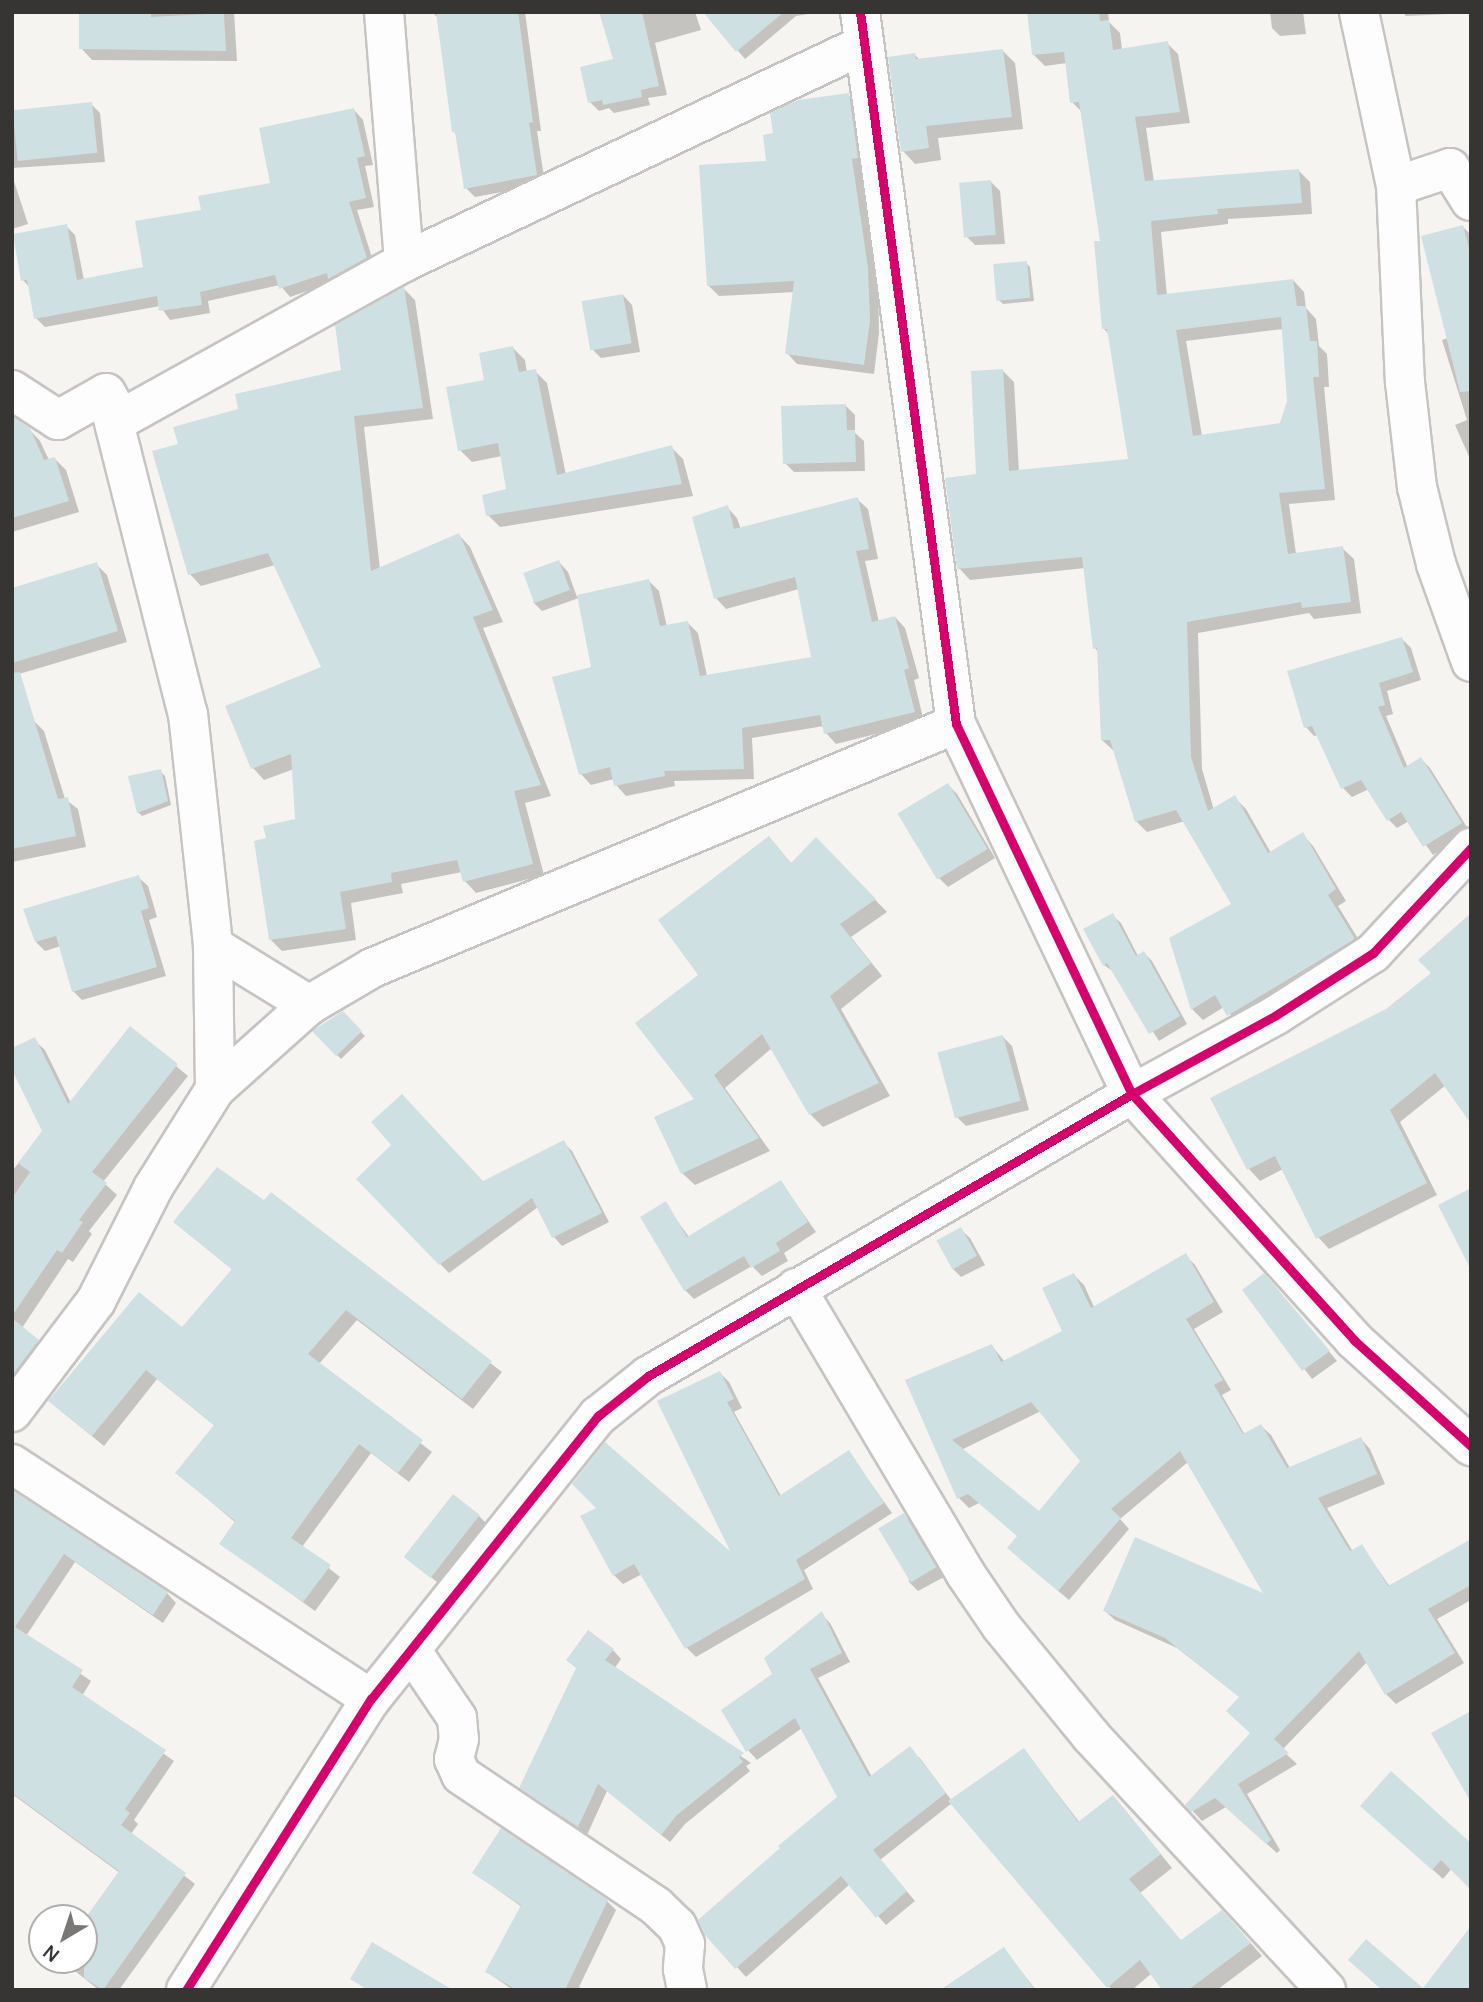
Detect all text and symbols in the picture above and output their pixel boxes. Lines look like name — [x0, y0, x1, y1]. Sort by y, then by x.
north arrow — [28, 1904, 98, 1974]
text: N — [38, 1939, 65, 1968]

